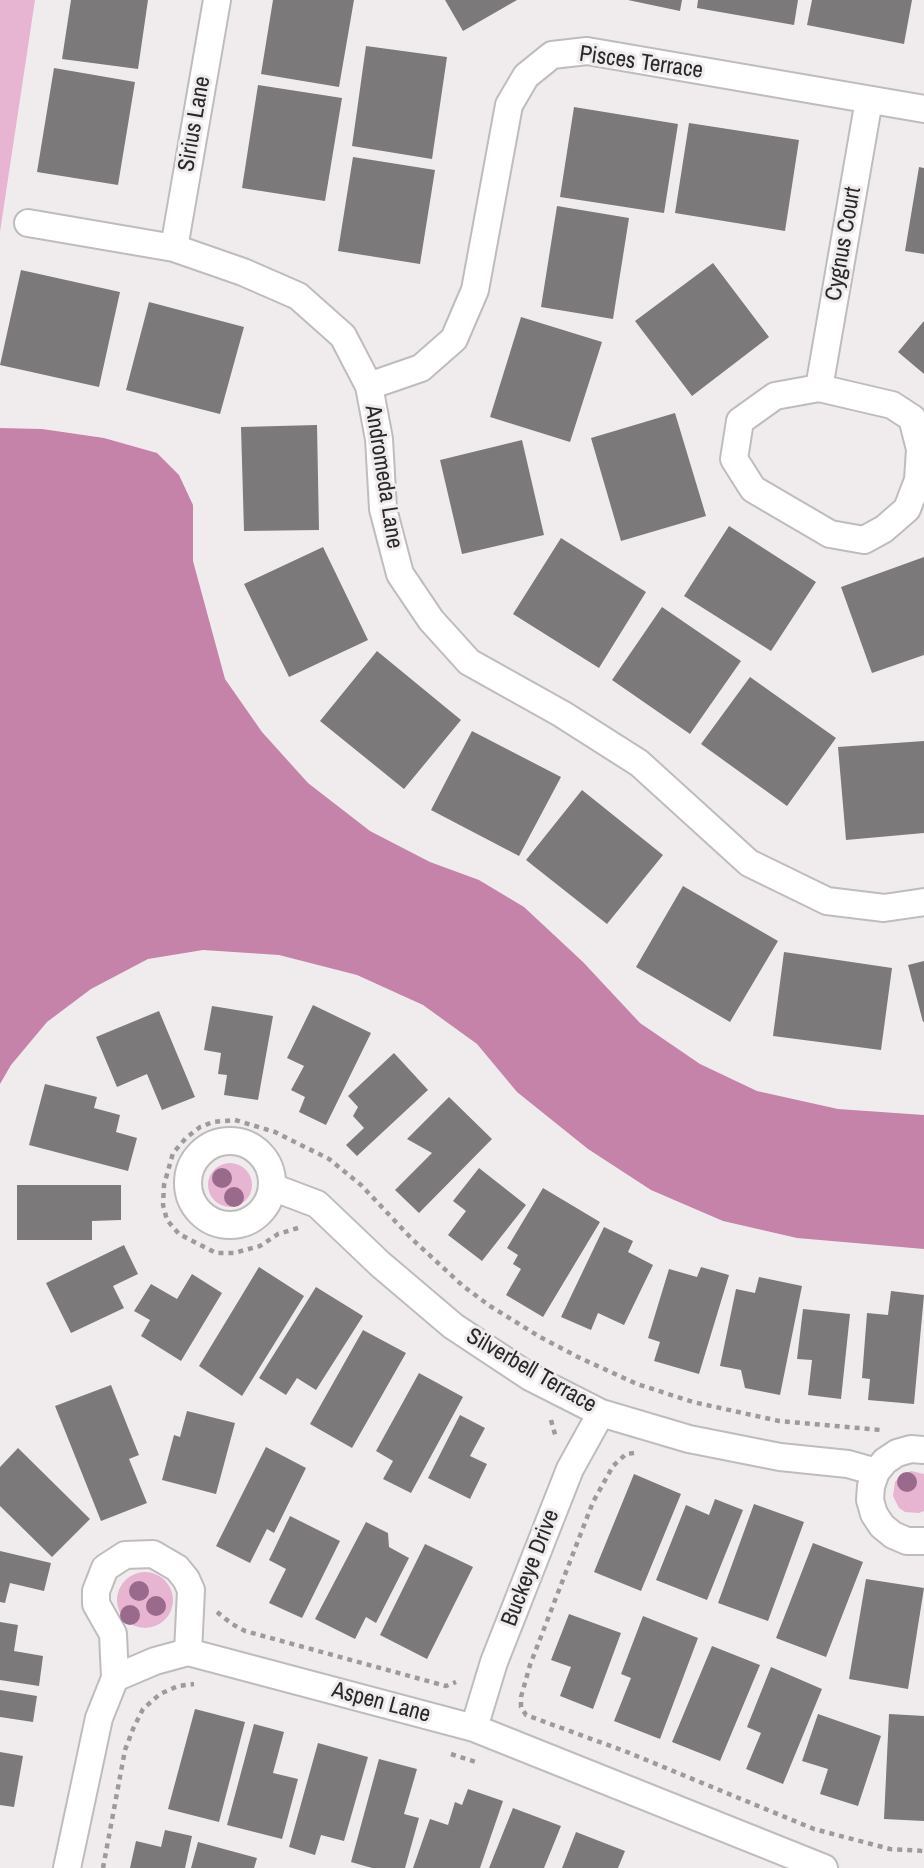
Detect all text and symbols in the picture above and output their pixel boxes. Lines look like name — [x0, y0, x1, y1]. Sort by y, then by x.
street label: Pisces Terrace — [577, 41, 705, 85]
street label: Sirius Lane — [173, 74, 217, 174]
street label: Cygnus Court — [820, 185, 868, 303]
street label: Andromeda Lane — [358, 403, 408, 551]
street label: Silverbell Terrace — [461, 1323, 601, 1419]
street label: Buckeye Drive — [496, 1506, 566, 1630]
street label: Aspen Lane — [329, 1677, 433, 1729]

